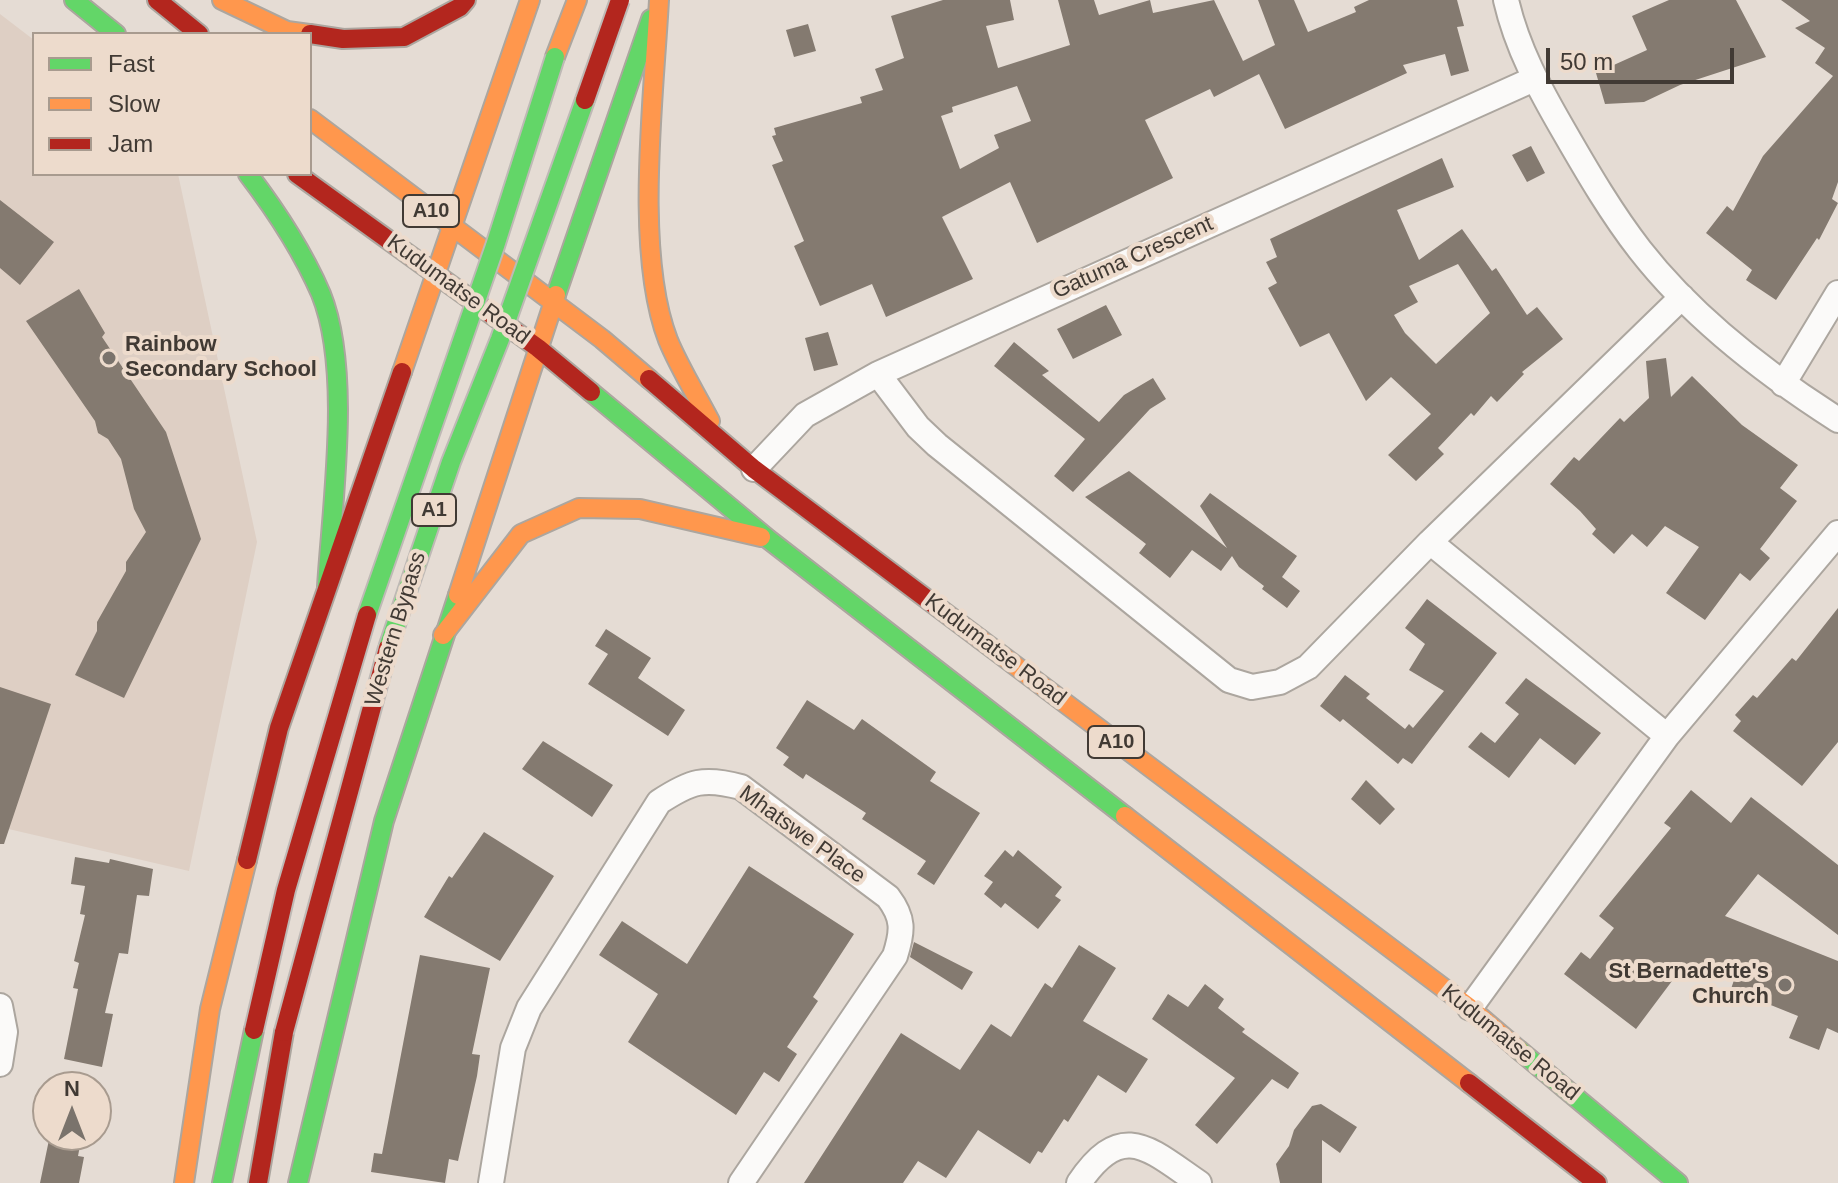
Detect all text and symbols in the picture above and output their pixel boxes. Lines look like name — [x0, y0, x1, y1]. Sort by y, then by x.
legend — [32, 32, 312, 176]
scale bar — [1550, 32, 1738, 82]
text: 50 m — [1560, 48, 1613, 75]
text: Fast — [108, 50, 155, 77]
text: Slow — [108, 90, 160, 117]
text: Jam — [108, 130, 153, 157]
road number: A10 — [403, 195, 459, 227]
street label: Gatuma Crescent — [1049, 211, 1217, 305]
street label: Kudumatse Road — [381, 229, 535, 351]
place label: Rainbow Secondary School — [125, 332, 317, 384]
marker: Rainbow Secondary School — [100, 349, 118, 367]
road number: A1 — [412, 494, 456, 526]
street label: Western Bypass — [360, 549, 432, 709]
street label: Kudumatse Road — [919, 588, 1071, 712]
road number: A10 — [1088, 726, 1144, 758]
street label: Mhatswe Place — [734, 780, 870, 890]
place label: St Bernadette's Church — [1609, 959, 1769, 1010]
marker: St Bernadette's Church — [1776, 976, 1794, 994]
street label: Kudumatse Road — [1436, 979, 1584, 1107]
north arrow — [32, 1071, 112, 1151]
text: N — [64, 1076, 80, 1101]

